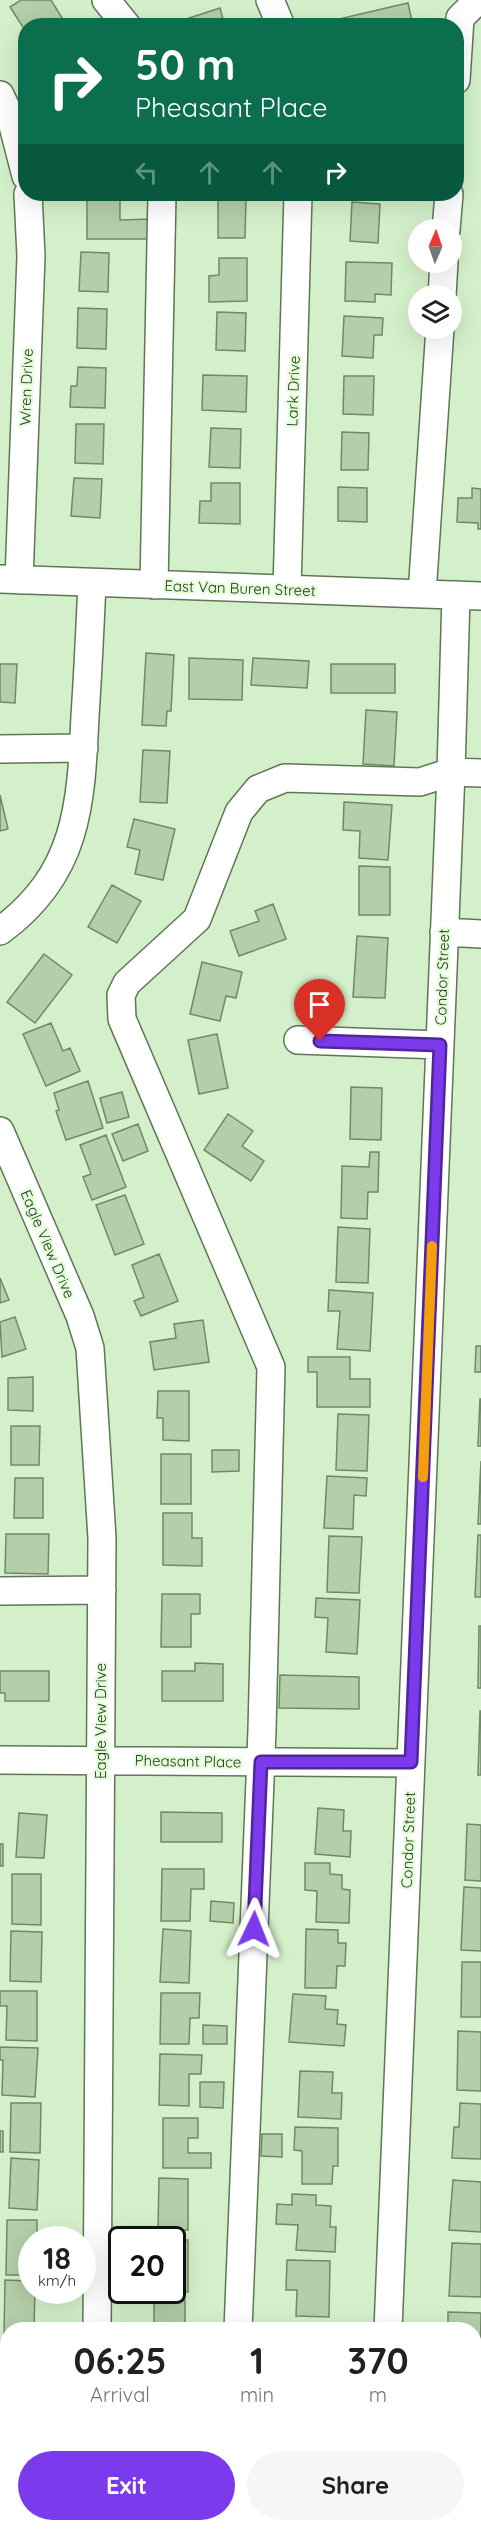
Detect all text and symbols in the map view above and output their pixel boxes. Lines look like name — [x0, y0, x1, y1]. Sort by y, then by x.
text: 50 m — [135, 38, 235, 91]
icon: right — [36, 42, 114, 120]
text: Pheasant Place — [135, 90, 327, 124]
icon: left — [130, 156, 163, 189]
icon: ahead — [193, 156, 226, 189]
icon: ahead — [256, 156, 289, 189]
icon: right — [319, 156, 352, 189]
north arrow — [408, 219, 462, 273]
map controls — [408, 219, 462, 339]
button: layers — [408, 285, 462, 339]
street label: Wren Drive — [15, 348, 37, 426]
street label: Lark Drive — [282, 355, 304, 427]
street label: East Van Buren Street — [164, 576, 316, 600]
street label: Condor Street — [431, 928, 453, 1026]
pin — [294, 979, 345, 1041]
icon: arrive — [303, 988, 336, 1021]
street label: Eagle View Drive — [17, 1187, 79, 1301]
street label: Eagle View Drive — [91, 1663, 110, 1779]
street label: Pheasant Place — [134, 1751, 242, 1771]
street label: Condor Street — [397, 1791, 419, 1889]
position arrow — [222, 1897, 286, 1961]
speed limit sign: 20 — [108, 2226, 186, 2304]
text: 18 — [43, 2239, 71, 2277]
text: km/h — [38, 2271, 76, 2290]
text: 06:25 — [73, 2338, 166, 2383]
text: 1 — [250, 2338, 264, 2383]
text: 370 — [347, 2338, 409, 2383]
text: Arrival — [90, 2382, 150, 2407]
text: min — [240, 2382, 274, 2407]
text: m — [369, 2382, 387, 2407]
button: Exit — [18, 2451, 235, 2520]
button: Share — [247, 2451, 464, 2520]

